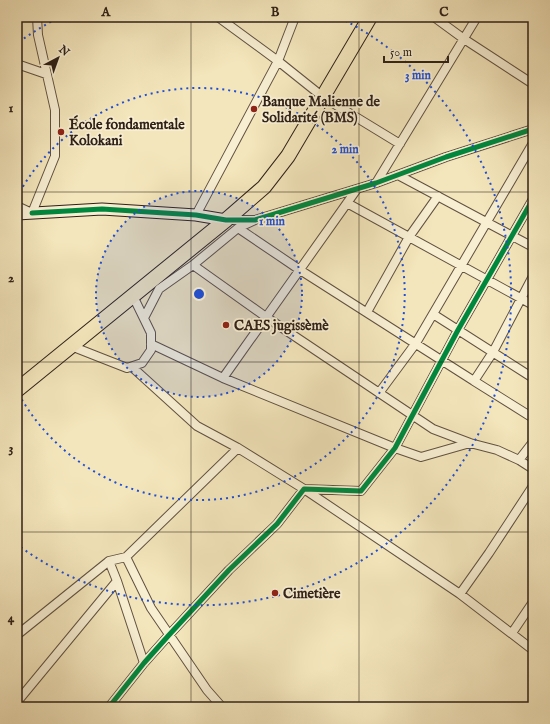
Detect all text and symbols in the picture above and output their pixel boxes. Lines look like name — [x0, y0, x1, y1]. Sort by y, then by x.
text: A — [101, 4, 112, 21]
text: B — [271, 4, 280, 21]
text: C — [439, 4, 449, 21]
north arrow — [38, 38, 78, 78]
scale bar — [384, 38, 448, 64]
text: N — [55, 42, 72, 60]
text: 50 m — [390, 45, 412, 60]
text: 3 min — [405, 68, 432, 83]
place label: Banque Malienne de Solidarité (BMS) — [262, 93, 380, 127]
text: 1 — [9, 100, 14, 117]
marker: Banque Malienne de Solidarité (BMS) — [249, 104, 259, 114]
place label: École fondamentale Kolokani — [69, 115, 185, 150]
marker: École fondamentale Kolokani — [56, 127, 66, 137]
text: 2 min — [331, 142, 359, 157]
text: 1 min — [259, 214, 286, 229]
text: 2 — [8, 270, 14, 287]
centre of rings — [192, 287, 206, 301]
place label: CAES jugissèmè — [234, 317, 329, 335]
marker: CAES jugissèmè — [221, 320, 231, 330]
text: 3 — [9, 440, 14, 457]
place label: Cimetière — [283, 585, 341, 603]
marker: Cimetière — [270, 588, 280, 598]
text: 4 — [8, 610, 15, 627]

